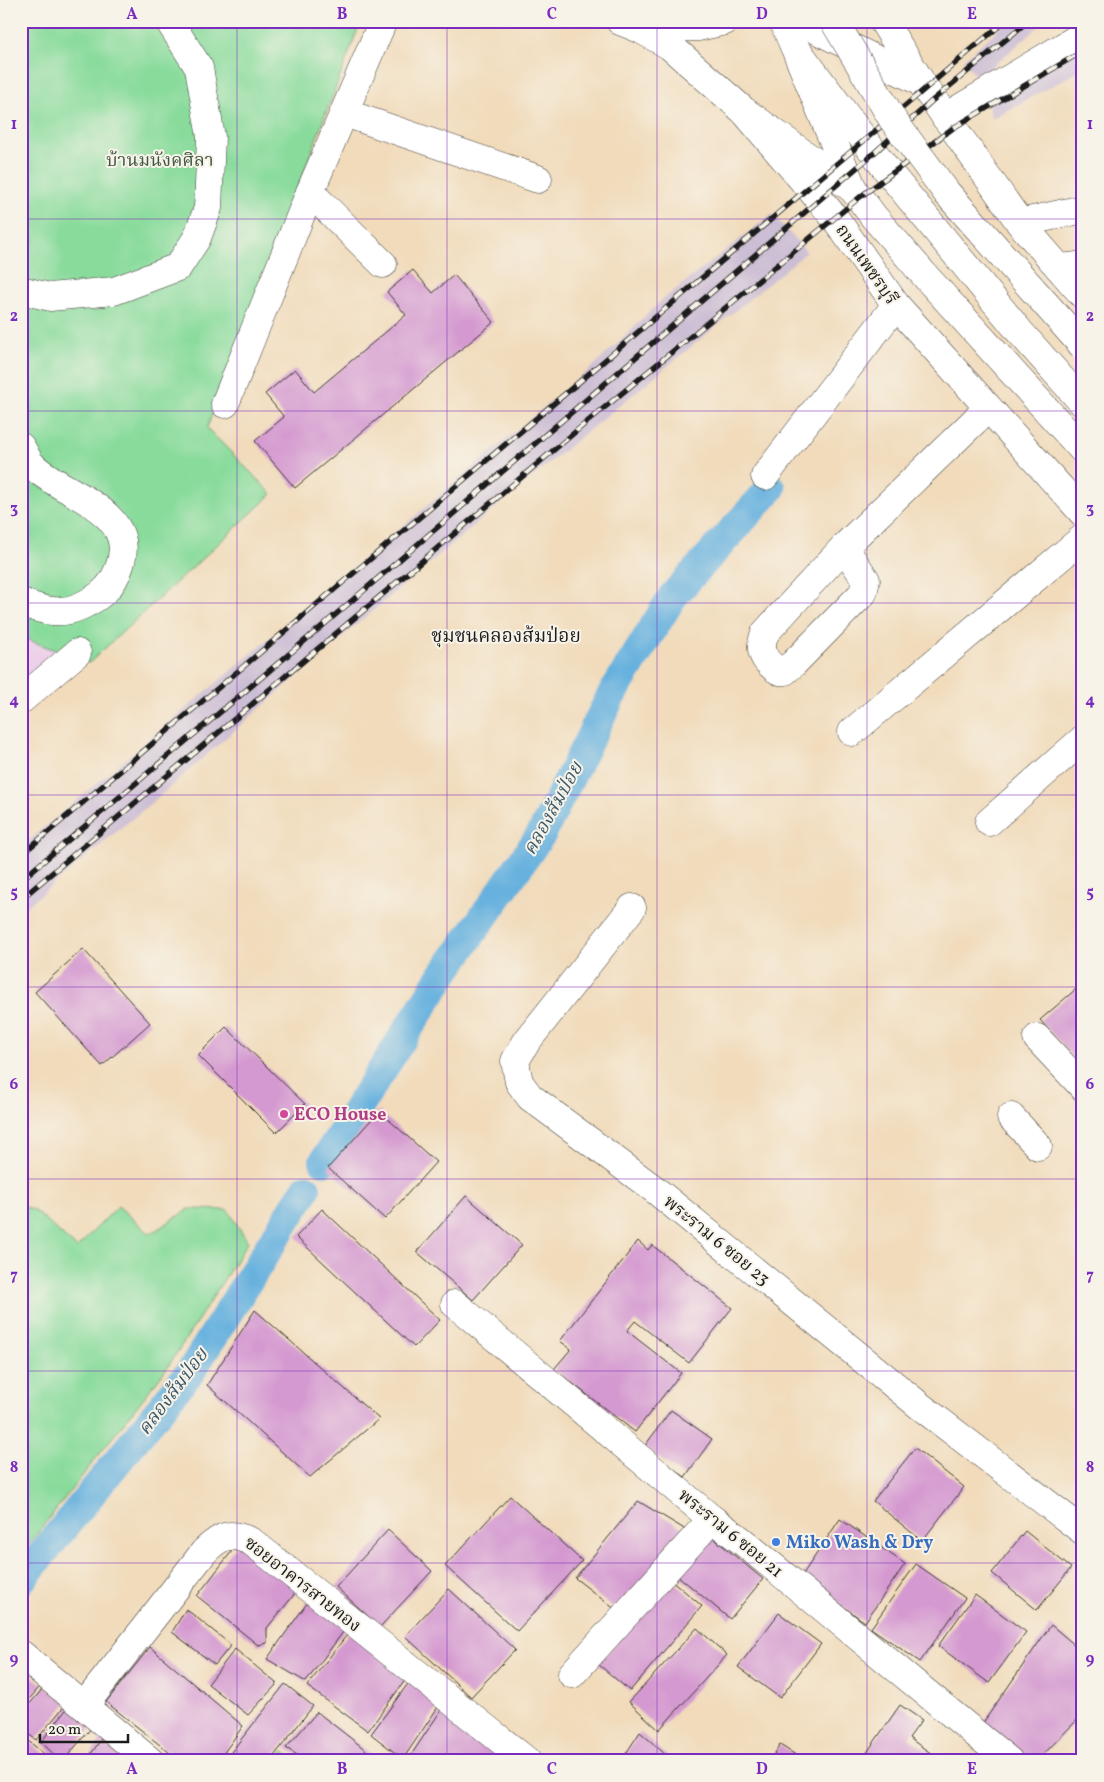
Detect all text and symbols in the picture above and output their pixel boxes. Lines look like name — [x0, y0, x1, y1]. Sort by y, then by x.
text: A — [126, 4, 138, 26]
text: B — [337, 4, 348, 26]
text: C — [547, 4, 557, 26]
text: D — [756, 4, 768, 26]
text: E — [967, 4, 977, 26]
text: 1 — [11, 114, 17, 136]
text: 1 — [1087, 114, 1093, 136]
park label: บ้านมนังคศิลา — [106, 149, 214, 174]
street label: ถนนเพชรบุรี — [829, 219, 903, 310]
text: 2 — [10, 306, 18, 328]
text: 2 — [1086, 306, 1094, 328]
text: 3 — [10, 498, 18, 520]
text: 3 — [1086, 498, 1094, 520]
district label: ชุมชนคลองส้มป่อย — [431, 624, 581, 650]
text: 4 — [9, 690, 19, 712]
text: 4 — [1085, 690, 1095, 712]
water label: คลองส้มป่อย — [518, 756, 591, 860]
text: 5 — [10, 882, 18, 904]
text: 5 — [1086, 882, 1094, 904]
text: 6 — [10, 1074, 19, 1096]
text: 6 — [1086, 1074, 1095, 1096]
place label: ECO House — [294, 1103, 387, 1128]
marker: ECO House — [278, 1108, 290, 1120]
street label: พระราม 6 ซอย 23 — [657, 1190, 775, 1292]
text: 7 — [10, 1265, 18, 1287]
text: 7 — [1086, 1265, 1094, 1287]
water label: คลองส้มป่อย — [132, 1342, 216, 1441]
text: 8 — [10, 1457, 18, 1479]
text: 8 — [1086, 1457, 1094, 1479]
street label: พระราม 6 ซอย 21 — [672, 1484, 788, 1584]
street label: ซอยอาคารสายทอง — [238, 1531, 366, 1639]
place label: Miko Wash & Dry — [786, 1531, 933, 1556]
marker: Miko Wash & Dry — [770, 1536, 782, 1548]
text: 9 — [10, 1649, 19, 1671]
text: 9 — [1086, 1649, 1095, 1671]
scale bar — [40, 1712, 128, 1744]
text: 20 m — [48, 1720, 81, 1741]
text: A — [126, 1759, 138, 1781]
text: B — [337, 1759, 348, 1781]
text: C — [547, 1759, 557, 1781]
text: D — [756, 1759, 768, 1781]
text: E — [967, 1759, 977, 1781]

